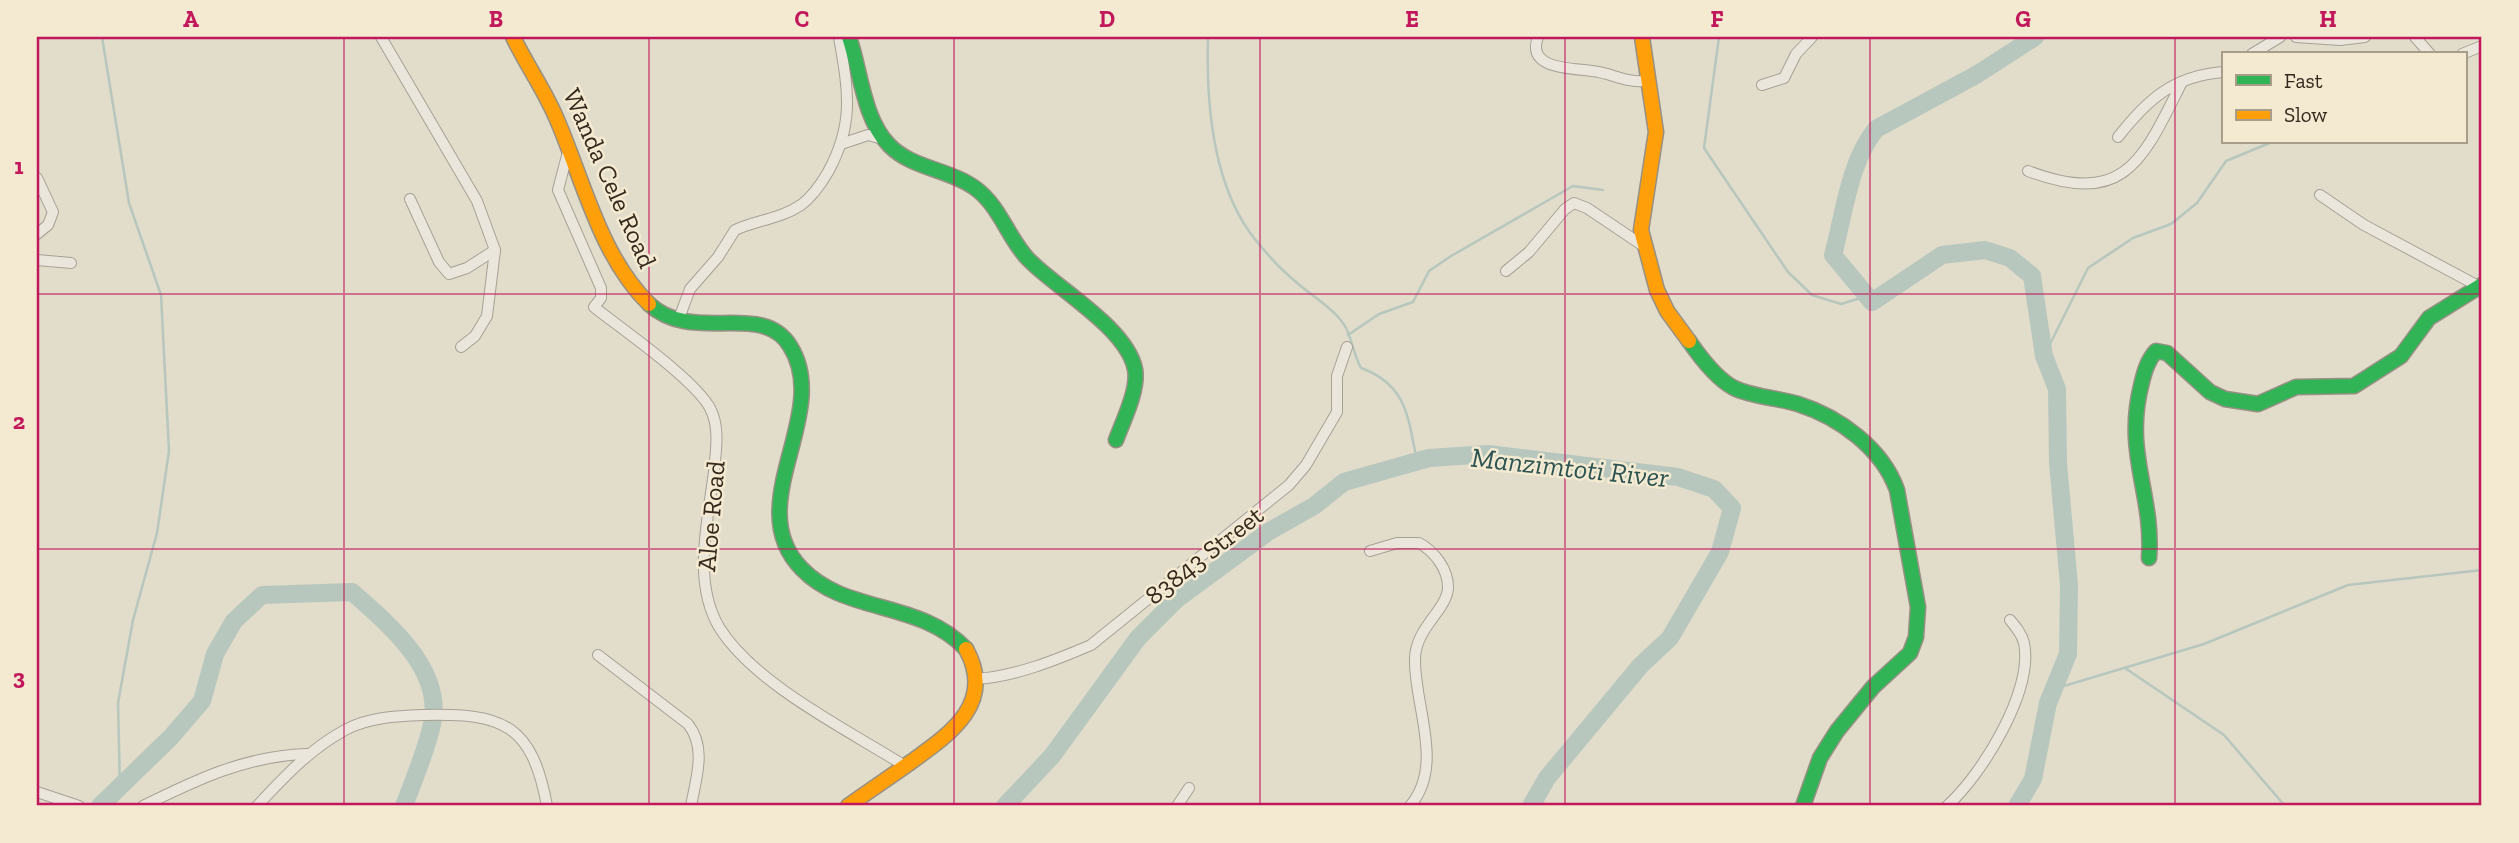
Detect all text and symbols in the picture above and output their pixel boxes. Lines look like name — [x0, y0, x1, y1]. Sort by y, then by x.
text: A — [183, 5, 199, 33]
text: B — [489, 5, 503, 33]
text: C — [795, 5, 809, 33]
text: D — [1099, 5, 1115, 33]
text: E — [1405, 5, 1419, 33]
text: F — [1710, 5, 1724, 33]
text: G — [2015, 5, 2031, 33]
text: H — [2319, 5, 2337, 33]
legend — [2222, 52, 2466, 144]
text: Fast — [2284, 68, 2323, 93]
street label: Wanda Cele Road — [556, 83, 664, 273]
text: Slow — [2284, 102, 2327, 127]
text: 1 — [14, 152, 24, 180]
text: 2 — [13, 407, 25, 435]
water label: Manzimtoti River — [1470, 441, 1671, 494]
street label: Aloe Road — [690, 459, 732, 573]
street label: 83843 Street — [1138, 499, 1270, 611]
text: 3 — [13, 663, 25, 691]

